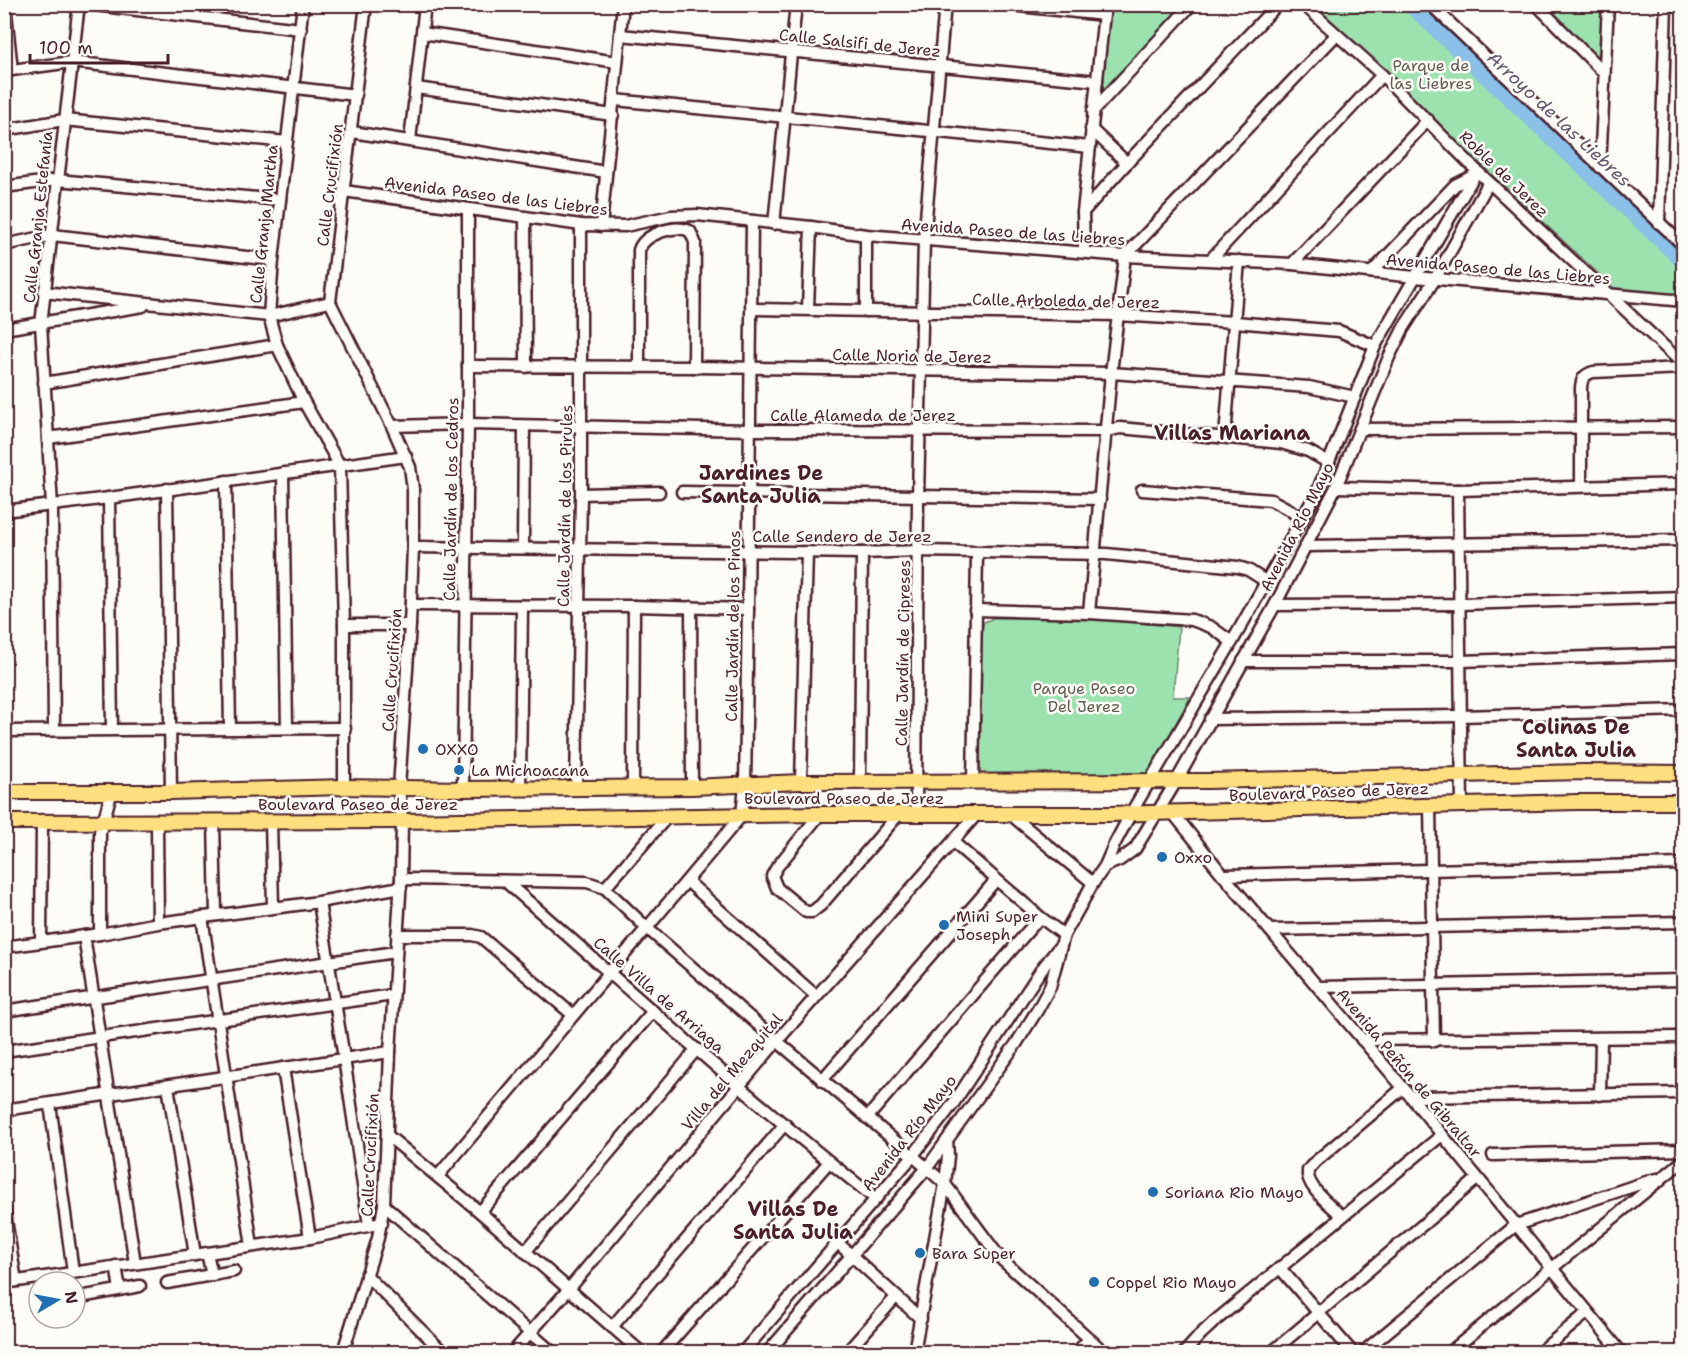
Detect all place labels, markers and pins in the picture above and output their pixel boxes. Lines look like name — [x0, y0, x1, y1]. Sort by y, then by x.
place label: OXXO — [435, 739, 479, 760]
marker: OXXO — [416, 742, 430, 756]
place label: La Michoacana — [471, 760, 589, 781]
marker: La Michoacana — [452, 763, 466, 777]
place label: Oxxo — [1174, 847, 1212, 868]
marker: Oxxo — [1155, 850, 1169, 864]
place label: Mini Super Joseph — [956, 906, 1038, 945]
marker: Mini Super Joseph — [937, 918, 951, 932]
place label: Soriana Rio Mayo — [1165, 1182, 1304, 1203]
marker: Soriana Rio Mayo — [1146, 1185, 1160, 1199]
place label: Bara Super — [932, 1243, 1016, 1264]
marker: Bara Super — [913, 1246, 927, 1260]
place label: Coppel Rio Mayo — [1106, 1272, 1237, 1293]
marker: Coppel Rio Mayo — [1087, 1275, 1101, 1289]

